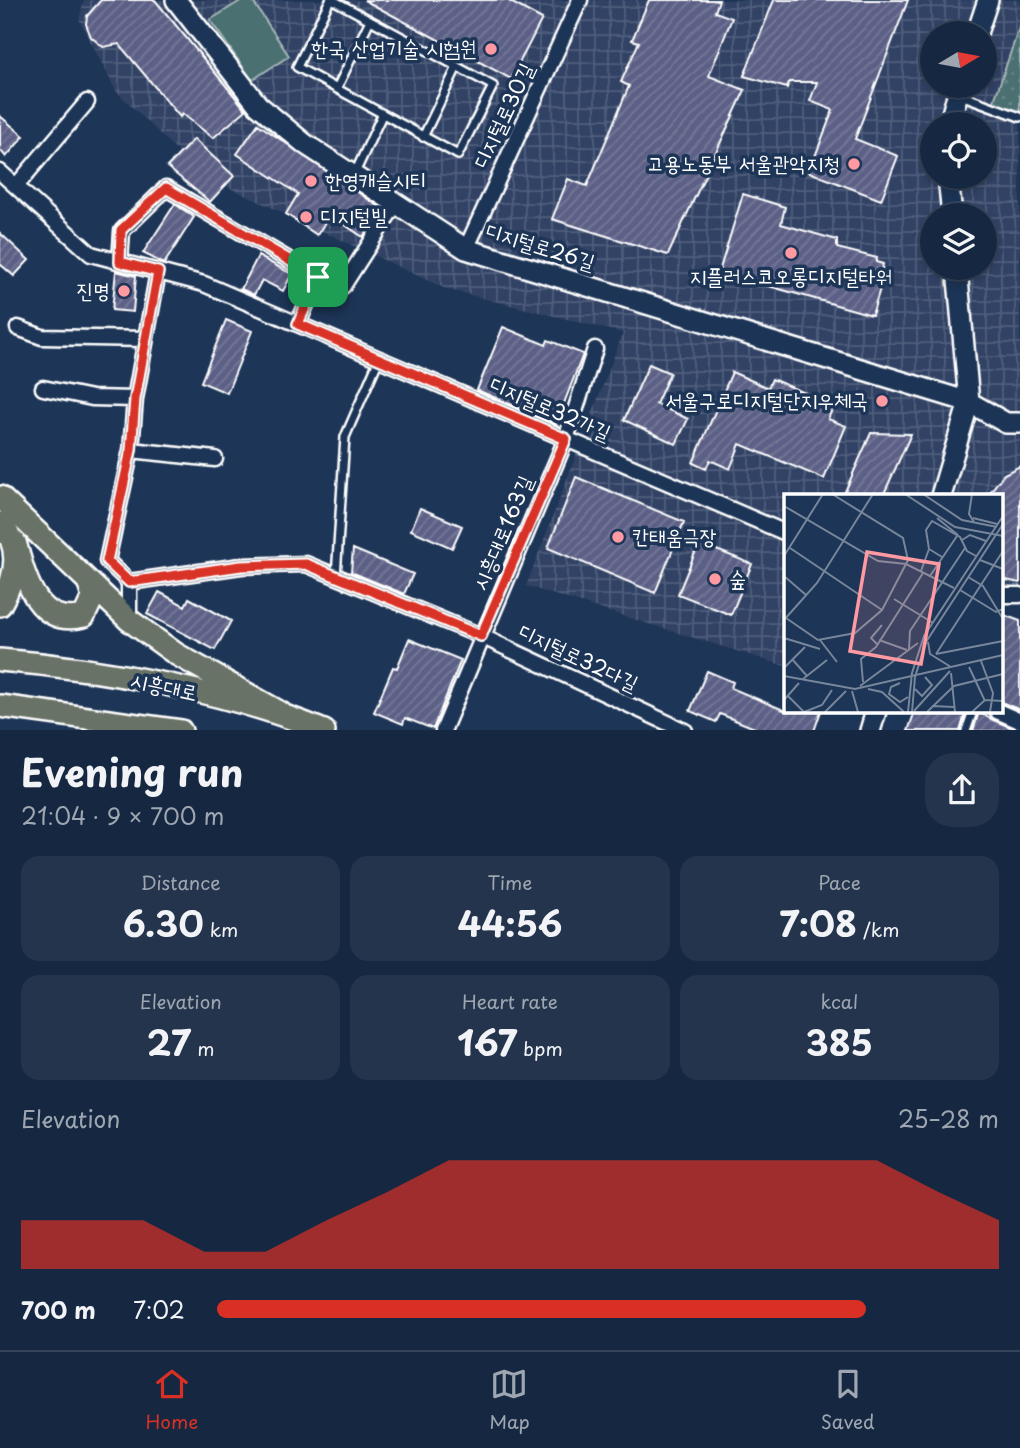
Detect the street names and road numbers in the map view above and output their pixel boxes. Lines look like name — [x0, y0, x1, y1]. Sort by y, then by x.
street label: 디지털로30길 — [464, 57, 541, 173]
street label: 디지털로26길 — [482, 213, 600, 277]
street label: 디지털로32가길 — [485, 367, 617, 447]
street label: 시흥대로163길 — [463, 470, 540, 595]
street label: 디지털로32다길 — [513, 614, 644, 698]
street label: 시흥대로 — [128, 662, 201, 708]

